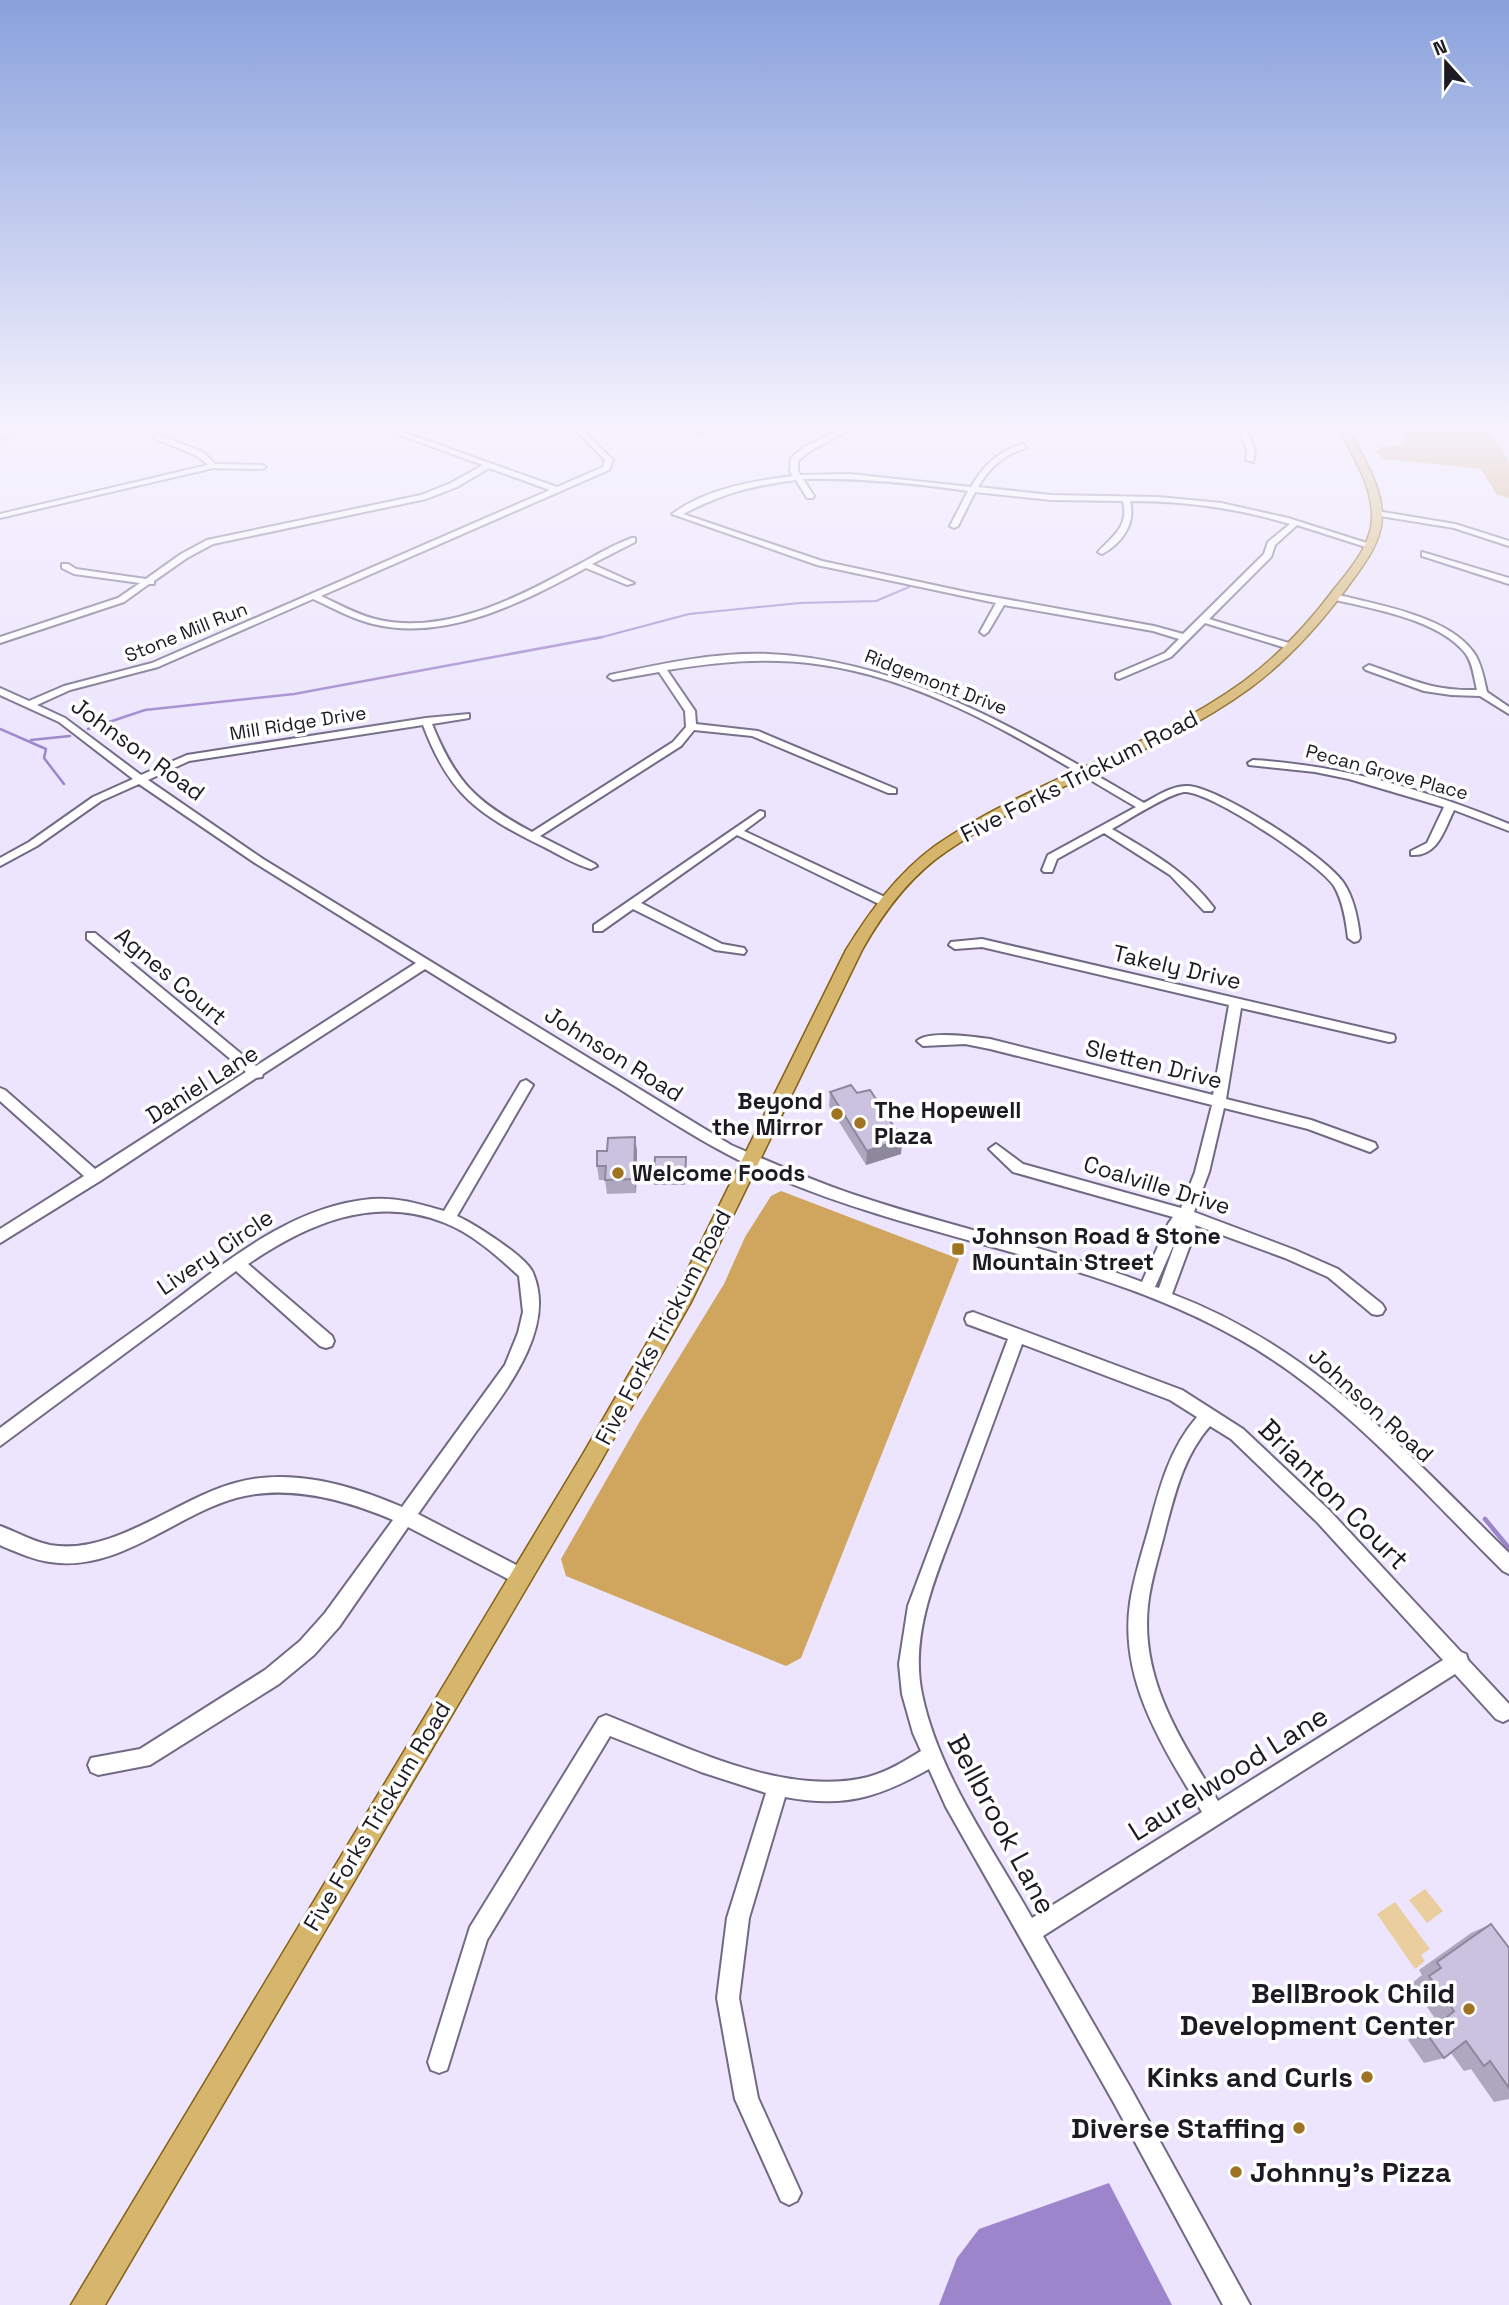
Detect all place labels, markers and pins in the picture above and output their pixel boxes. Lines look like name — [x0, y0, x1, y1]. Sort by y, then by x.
place label: Beyond the Mirror — [712, 1086, 823, 1142]
place label: The Hopewell Plaza — [874, 1095, 1021, 1151]
marker: Beyond the Mirror — [829, 1106, 845, 1122]
marker: The Hopewell Plaza — [852, 1115, 868, 1131]
place label: Welcome Foods — [632, 1158, 805, 1188]
marker: Welcome Foods — [610, 1165, 626, 1181]
place label: Johnson Road & Stone Mountain Street — [972, 1221, 1221, 1277]
marker: Johnson Road & Stone Mountain Street — [950, 1241, 966, 1257]
place label: BellBrook Child Development Center — [1180, 1975, 1455, 2043]
marker: BellBrook Child Development Center — [1461, 2001, 1477, 2017]
place label: Kinks and Curls — [1147, 2059, 1353, 2095]
marker: Kinks and Curls — [1359, 2069, 1375, 2085]
place label: Diverse Staffing — [1071, 2110, 1285, 2146]
marker: Diverse Staffing — [1291, 2120, 1307, 2136]
place label: Johnny's Pizza — [1250, 2154, 1451, 2190]
marker: Johnny's Pizza — [1228, 2164, 1244, 2180]

